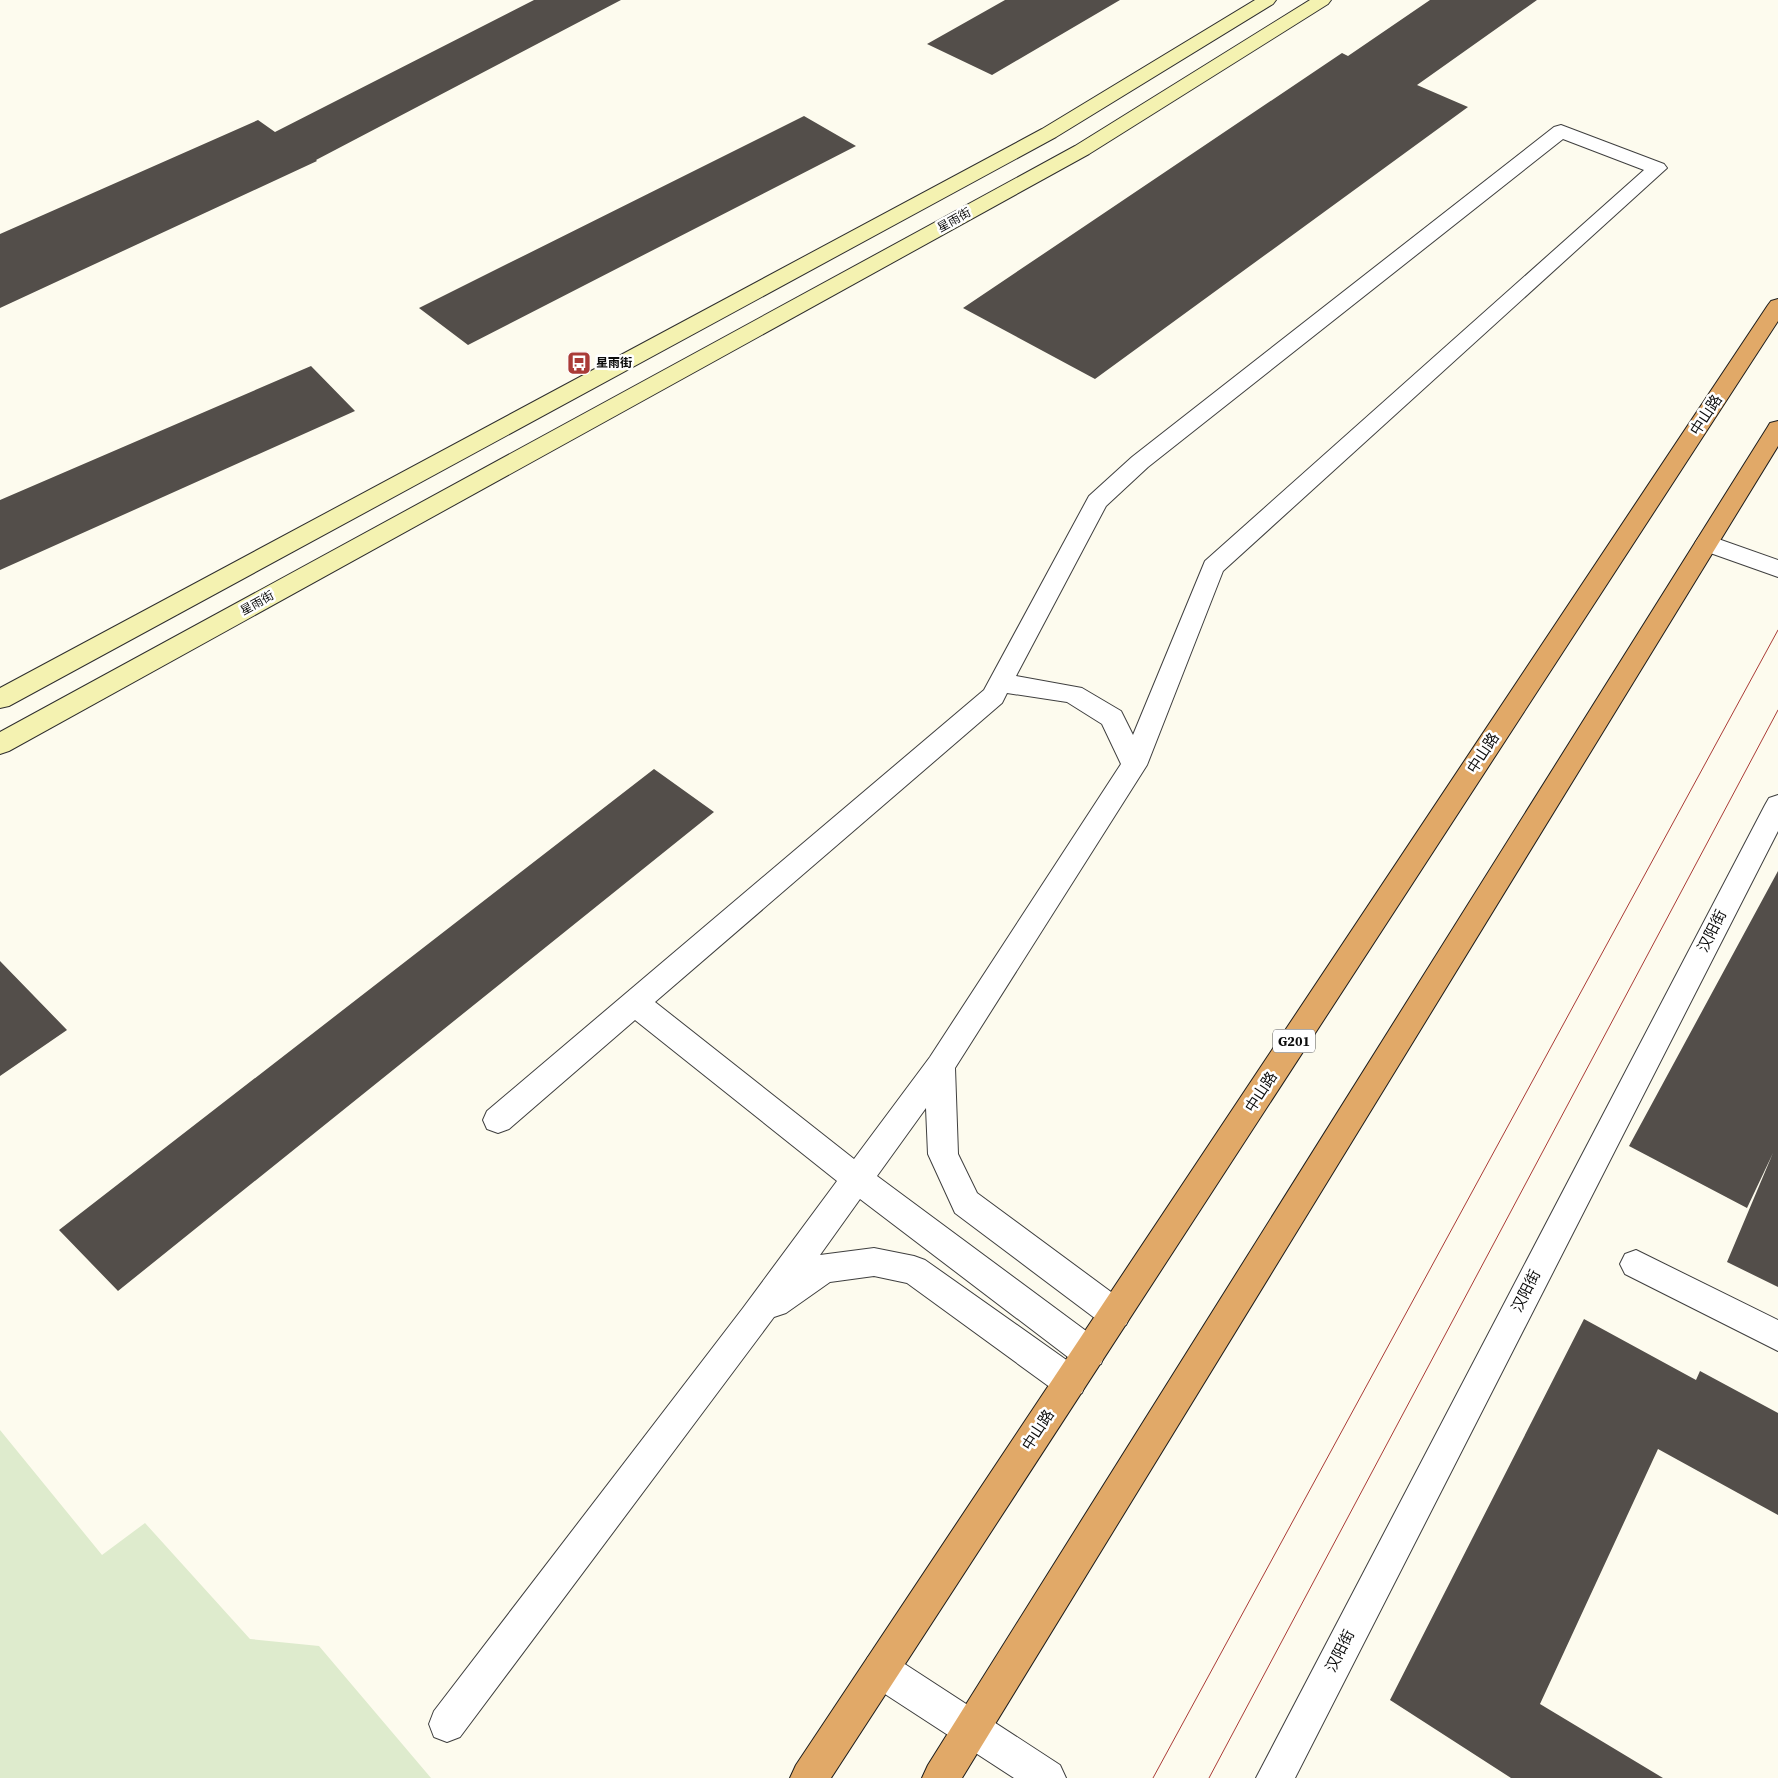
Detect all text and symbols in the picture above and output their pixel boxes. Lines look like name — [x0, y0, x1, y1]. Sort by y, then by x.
street label: 星雨街 — [934, 204, 974, 236]
bus stop icon: 星雨街 — [566, 350, 592, 376]
place label: 星雨街 — [596, 355, 632, 371]
street label: 中山路 — [1685, 390, 1727, 439]
street label: 星雨街 — [237, 587, 277, 619]
street label: 中山路 — [1462, 728, 1504, 777]
street label: 汉阳街 — [1692, 906, 1731, 956]
road number: G201 — [1273, 1030, 1315, 1052]
street label: 中山路 — [1240, 1067, 1282, 1116]
street label: 汉阳街 — [1506, 1266, 1545, 1316]
street label: 中山路 — [1017, 1405, 1059, 1454]
street label: 汉阳街 — [1320, 1626, 1359, 1676]

